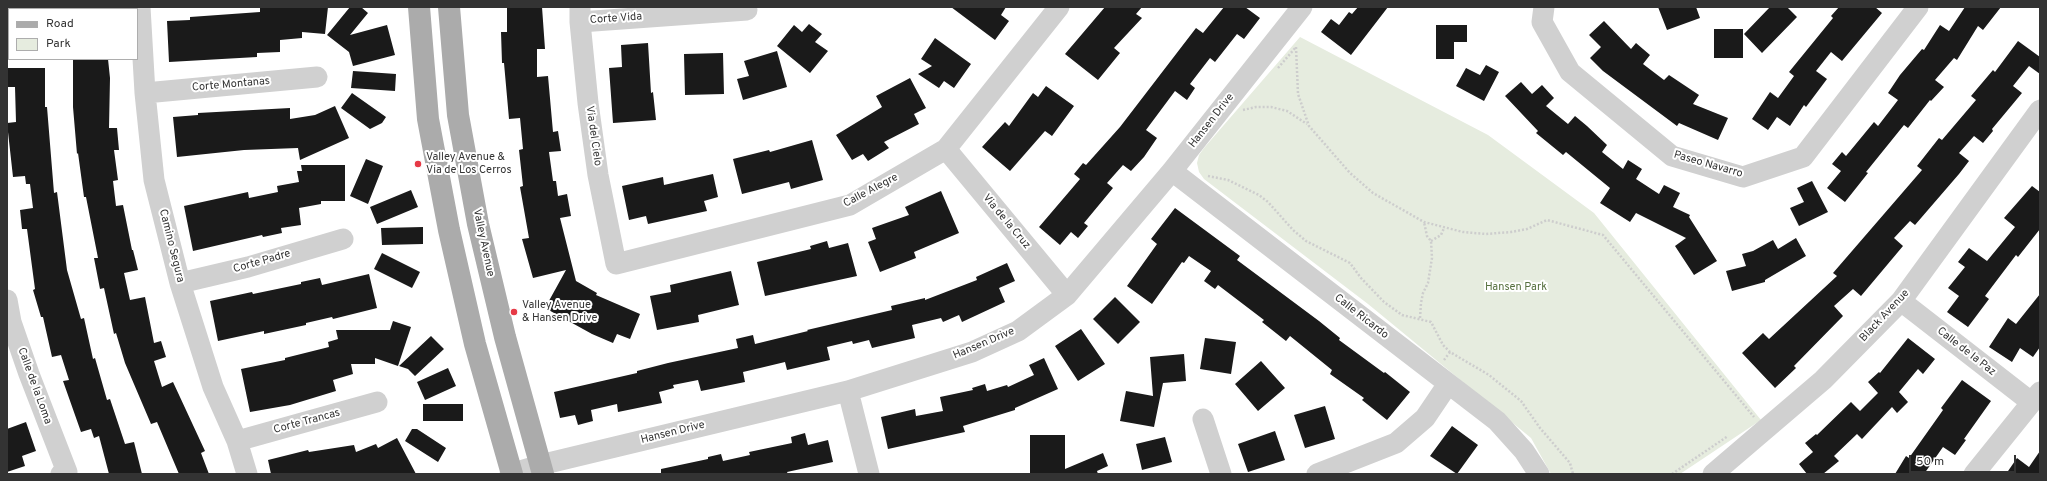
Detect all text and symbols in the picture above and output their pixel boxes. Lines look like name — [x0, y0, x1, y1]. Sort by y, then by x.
legend — [8, 8, 138, 60]
street label: Corte Vida — [590, 11, 642, 27]
text: Road — [46, 16, 74, 32]
text: Park — [46, 36, 71, 52]
street label: Corte Montanas — [191, 75, 271, 95]
street label: Hansen Drive — [1187, 91, 1237, 151]
street label: Via del Cielo — [582, 105, 604, 167]
street label: Paseo Navarro — [1672, 149, 1744, 181]
place label: Valley Avenue & Via de Los Cerros — [426, 151, 512, 177]
marker: Valley Avenue & Via de Los Cerros — [413, 159, 423, 169]
street label: Calle Alegre — [841, 171, 901, 211]
street label: Via de la Cruz — [979, 192, 1033, 252]
street label: Camino Segura — [156, 208, 186, 284]
street label: Valley Avenue — [469, 208, 497, 278]
street label: Corte Padre — [232, 248, 292, 276]
park label: Hansen Park — [1485, 281, 1547, 295]
street label: Black Avenue — [1857, 287, 1913, 345]
street label: Calle Ricardo — [1331, 292, 1391, 342]
place label: Valley Avenue & Hansen Drive — [522, 299, 597, 325]
marker: Valley Avenue & Hansen Drive — [509, 307, 519, 317]
street label: Hansen Drive — [951, 325, 1017, 363]
street label: Calle de la Paz — [1934, 325, 1998, 379]
street label: Calle de la Loma — [14, 346, 54, 426]
street label: Corte Trancas — [272, 407, 342, 437]
street label: Hansen Drive — [640, 419, 706, 447]
scale bar — [1911, 447, 2018, 473]
text: 50 m — [1916, 454, 1944, 470]

